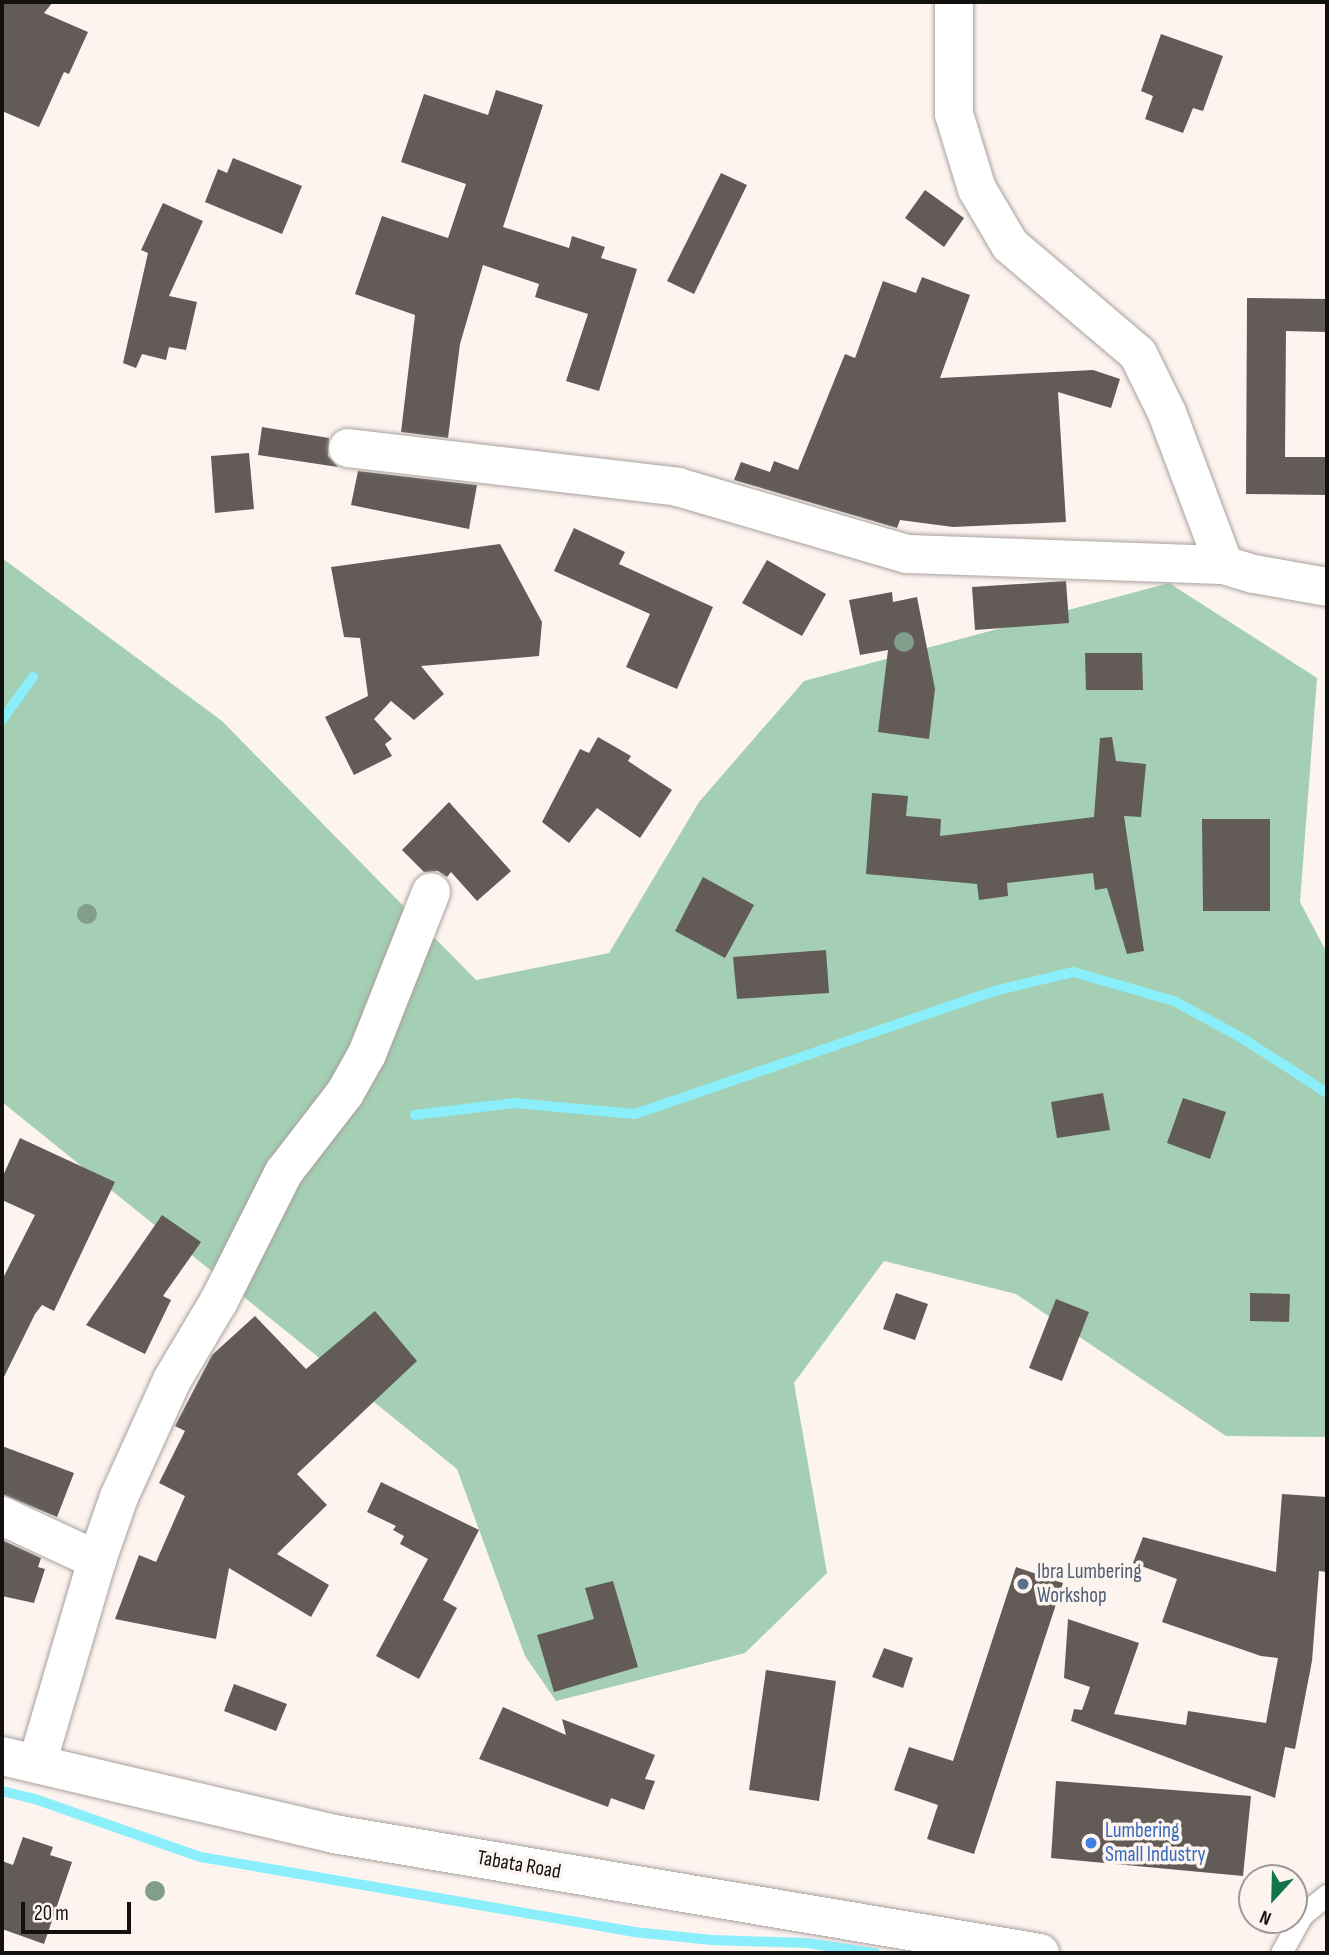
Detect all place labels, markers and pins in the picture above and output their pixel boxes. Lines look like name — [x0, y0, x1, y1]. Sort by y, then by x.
place label: Ibra Lumbering Workshop — [1037, 1559, 1142, 1609]
marker: Ibra Lumbering Workshop — [1015, 1576, 1031, 1592]
place label: Lumbering Small Industry — [1105, 1818, 1206, 1868]
marker: Lumbering Small Industry — [1083, 1835, 1099, 1851]

